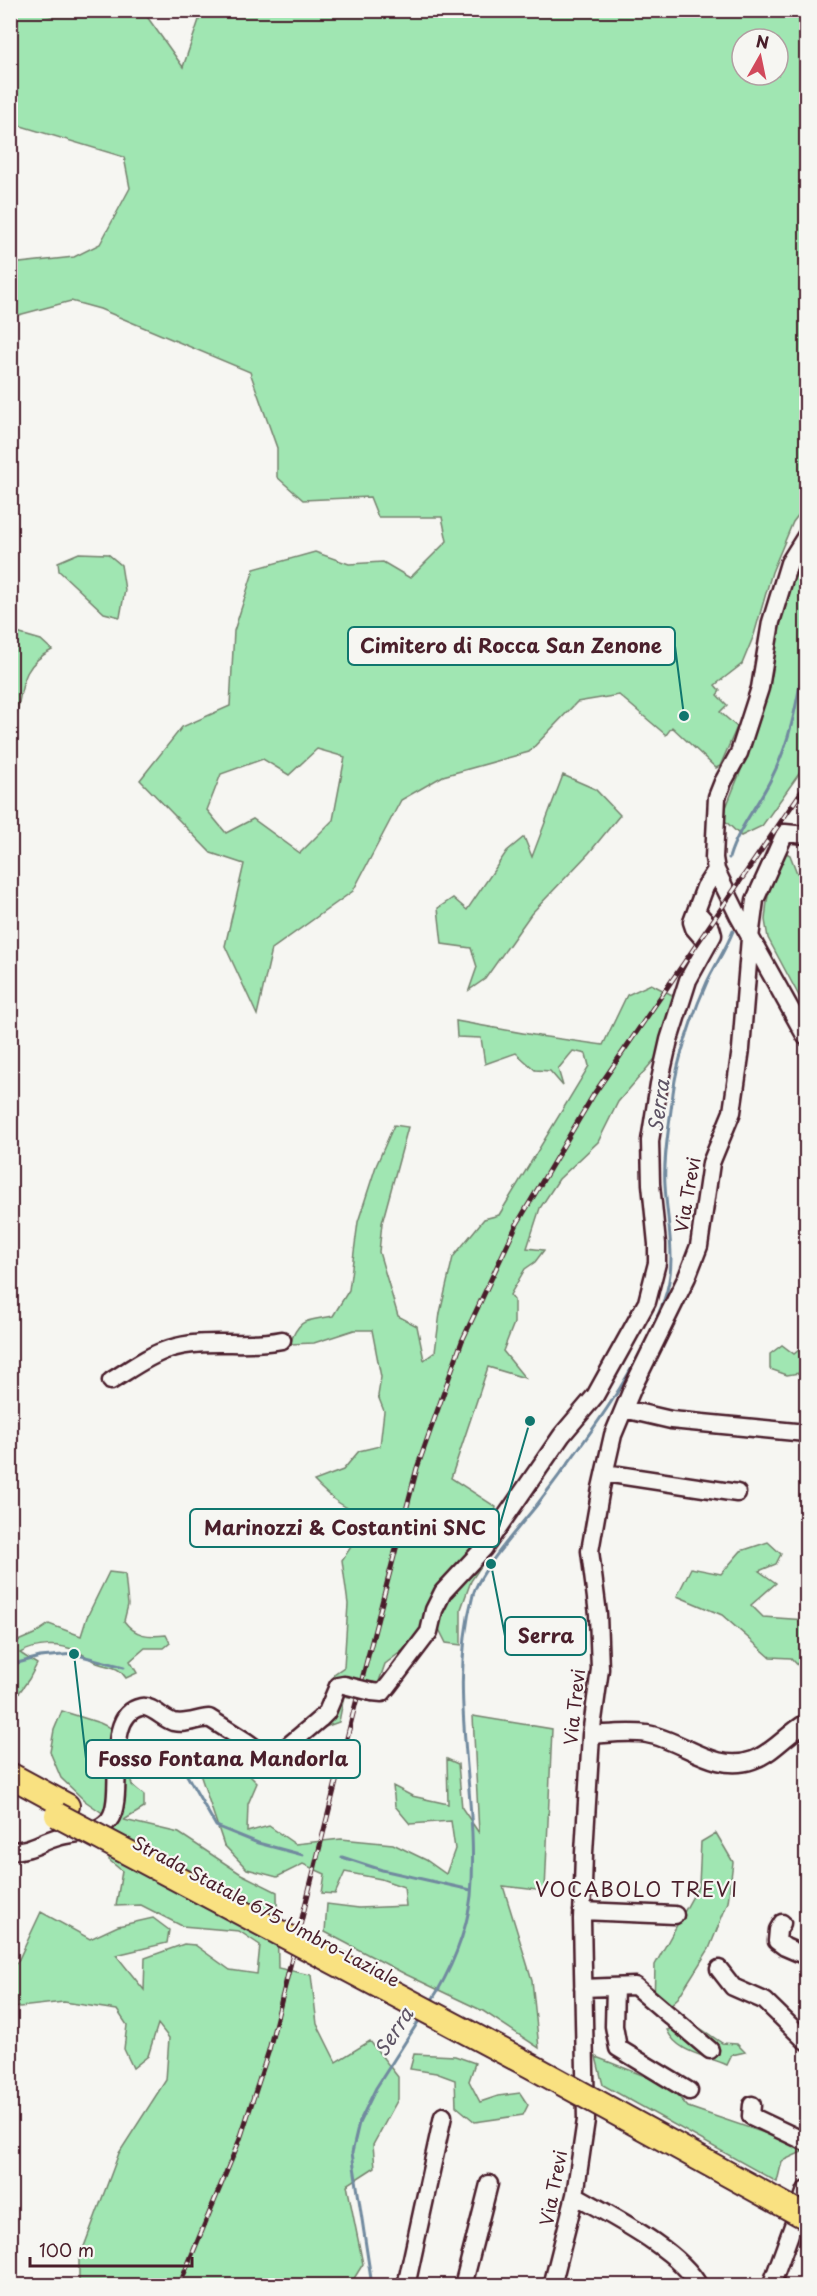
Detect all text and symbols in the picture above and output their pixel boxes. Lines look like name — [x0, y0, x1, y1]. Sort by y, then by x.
north arrow — [730, 27, 790, 87]
text: N — [754, 28, 771, 54]
callout: Cimitero di Rocca San Zenone — [348, 627, 675, 665]
text: Cimitero di Rocca San Zenone — [360, 630, 662, 660]
water label: Serra — [639, 1076, 677, 1134]
street label: Via Trevi — [667, 1155, 706, 1235]
callout: Marinozzi & Costantini SNC — [190, 1509, 499, 1547]
text: Marinozzi & Costantini SNC — [204, 1512, 486, 1542]
callout: Serra — [505, 1617, 586, 1655]
text: Serra — [518, 1620, 574, 1650]
street label: Via Trevi — [556, 1667, 591, 1746]
callout: Fosso Fontana Mandorla — [86, 1740, 360, 1778]
text: Fosso Fontana Mandorla — [98, 1743, 348, 1773]
street label: Strada Statale 675 Umbro-Laziale — [128, 1828, 405, 1993]
district label: VOCABOLO TREVI — [535, 1874, 739, 1904]
water label: Serra — [366, 2000, 421, 2062]
street label: Via Trevi — [532, 2148, 573, 2228]
scale bar — [30, 2230, 192, 2268]
text: 100 m — [39, 2236, 94, 2263]

